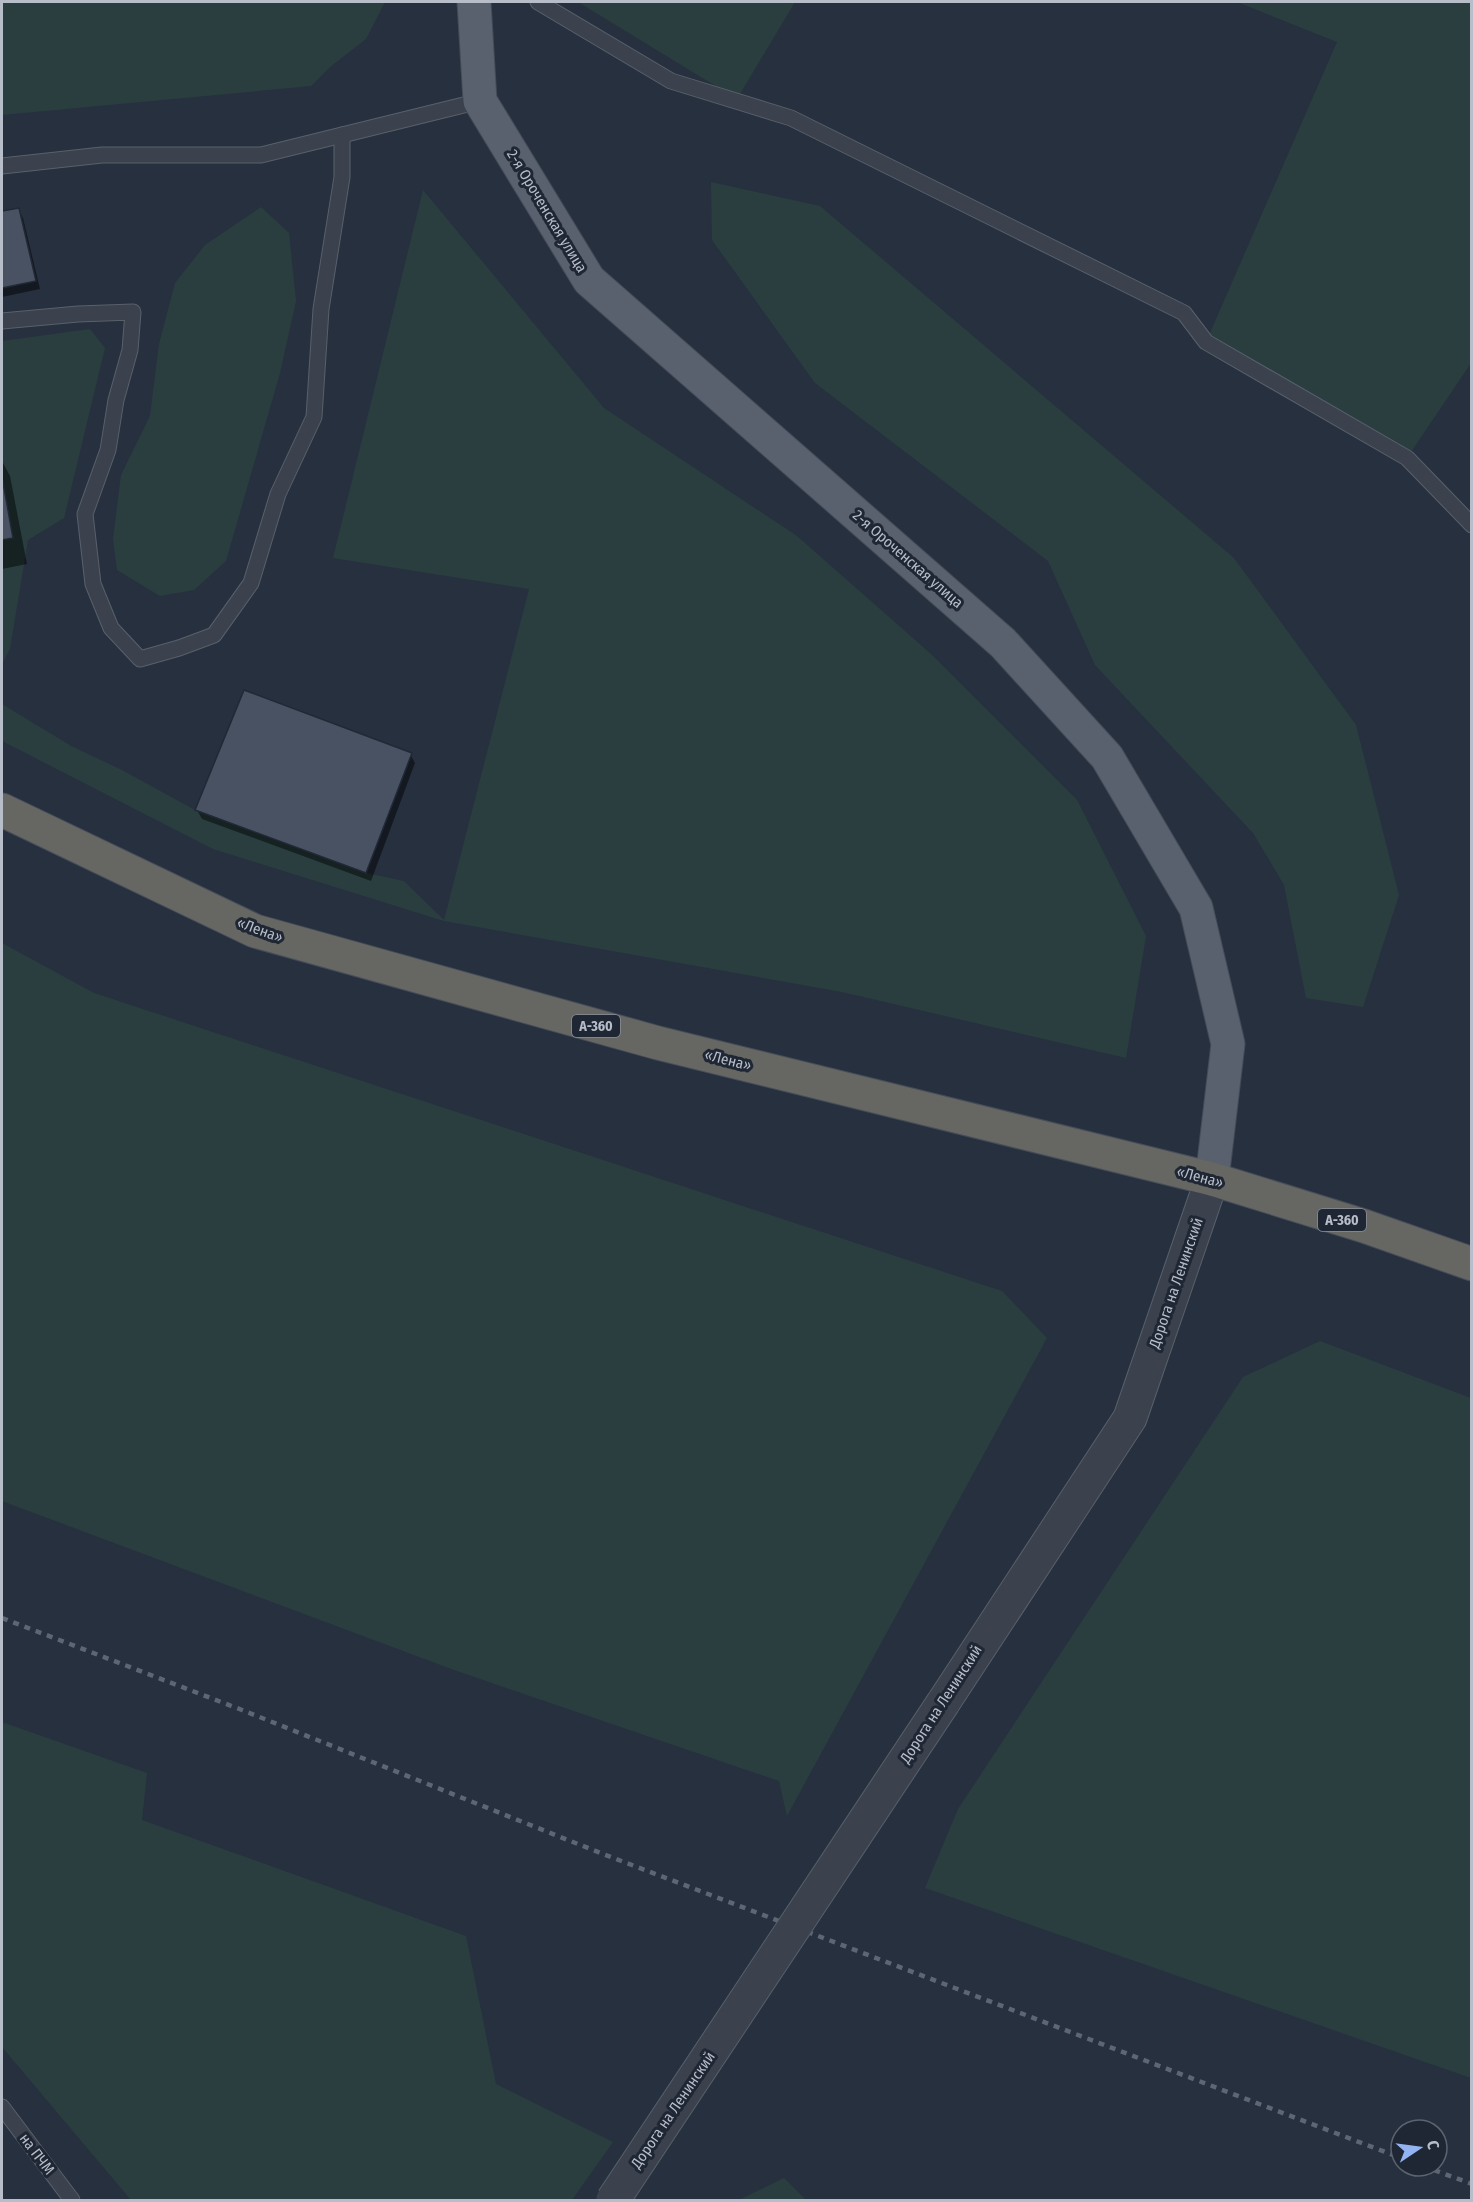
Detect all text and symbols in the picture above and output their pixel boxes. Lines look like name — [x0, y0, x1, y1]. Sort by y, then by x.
street label: 2-я Ороченская улица — [503, 146, 591, 276]
street label: 2-я Ороченская улица — [849, 506, 967, 612]
street label: «Лена» — [235, 913, 285, 947]
road number: А-360 — [572, 1015, 620, 1037]
street label: «Лена» — [703, 1046, 753, 1074]
street label: «Лена» — [1175, 1162, 1225, 1192]
road number: А-360 — [1318, 1209, 1366, 1231]
street label: Дорога на Ленинский — [1145, 1215, 1207, 1352]
street label: Дорога на Ленинский — [896, 1642, 986, 1767]
street label: Дорога на Ленинский — [627, 2048, 719, 2173]
north arrow — [1389, 2118, 1449, 2178]
street label: на ПЧМ — [16, 2130, 58, 2178]
text: С — [1423, 2139, 1443, 2152]

